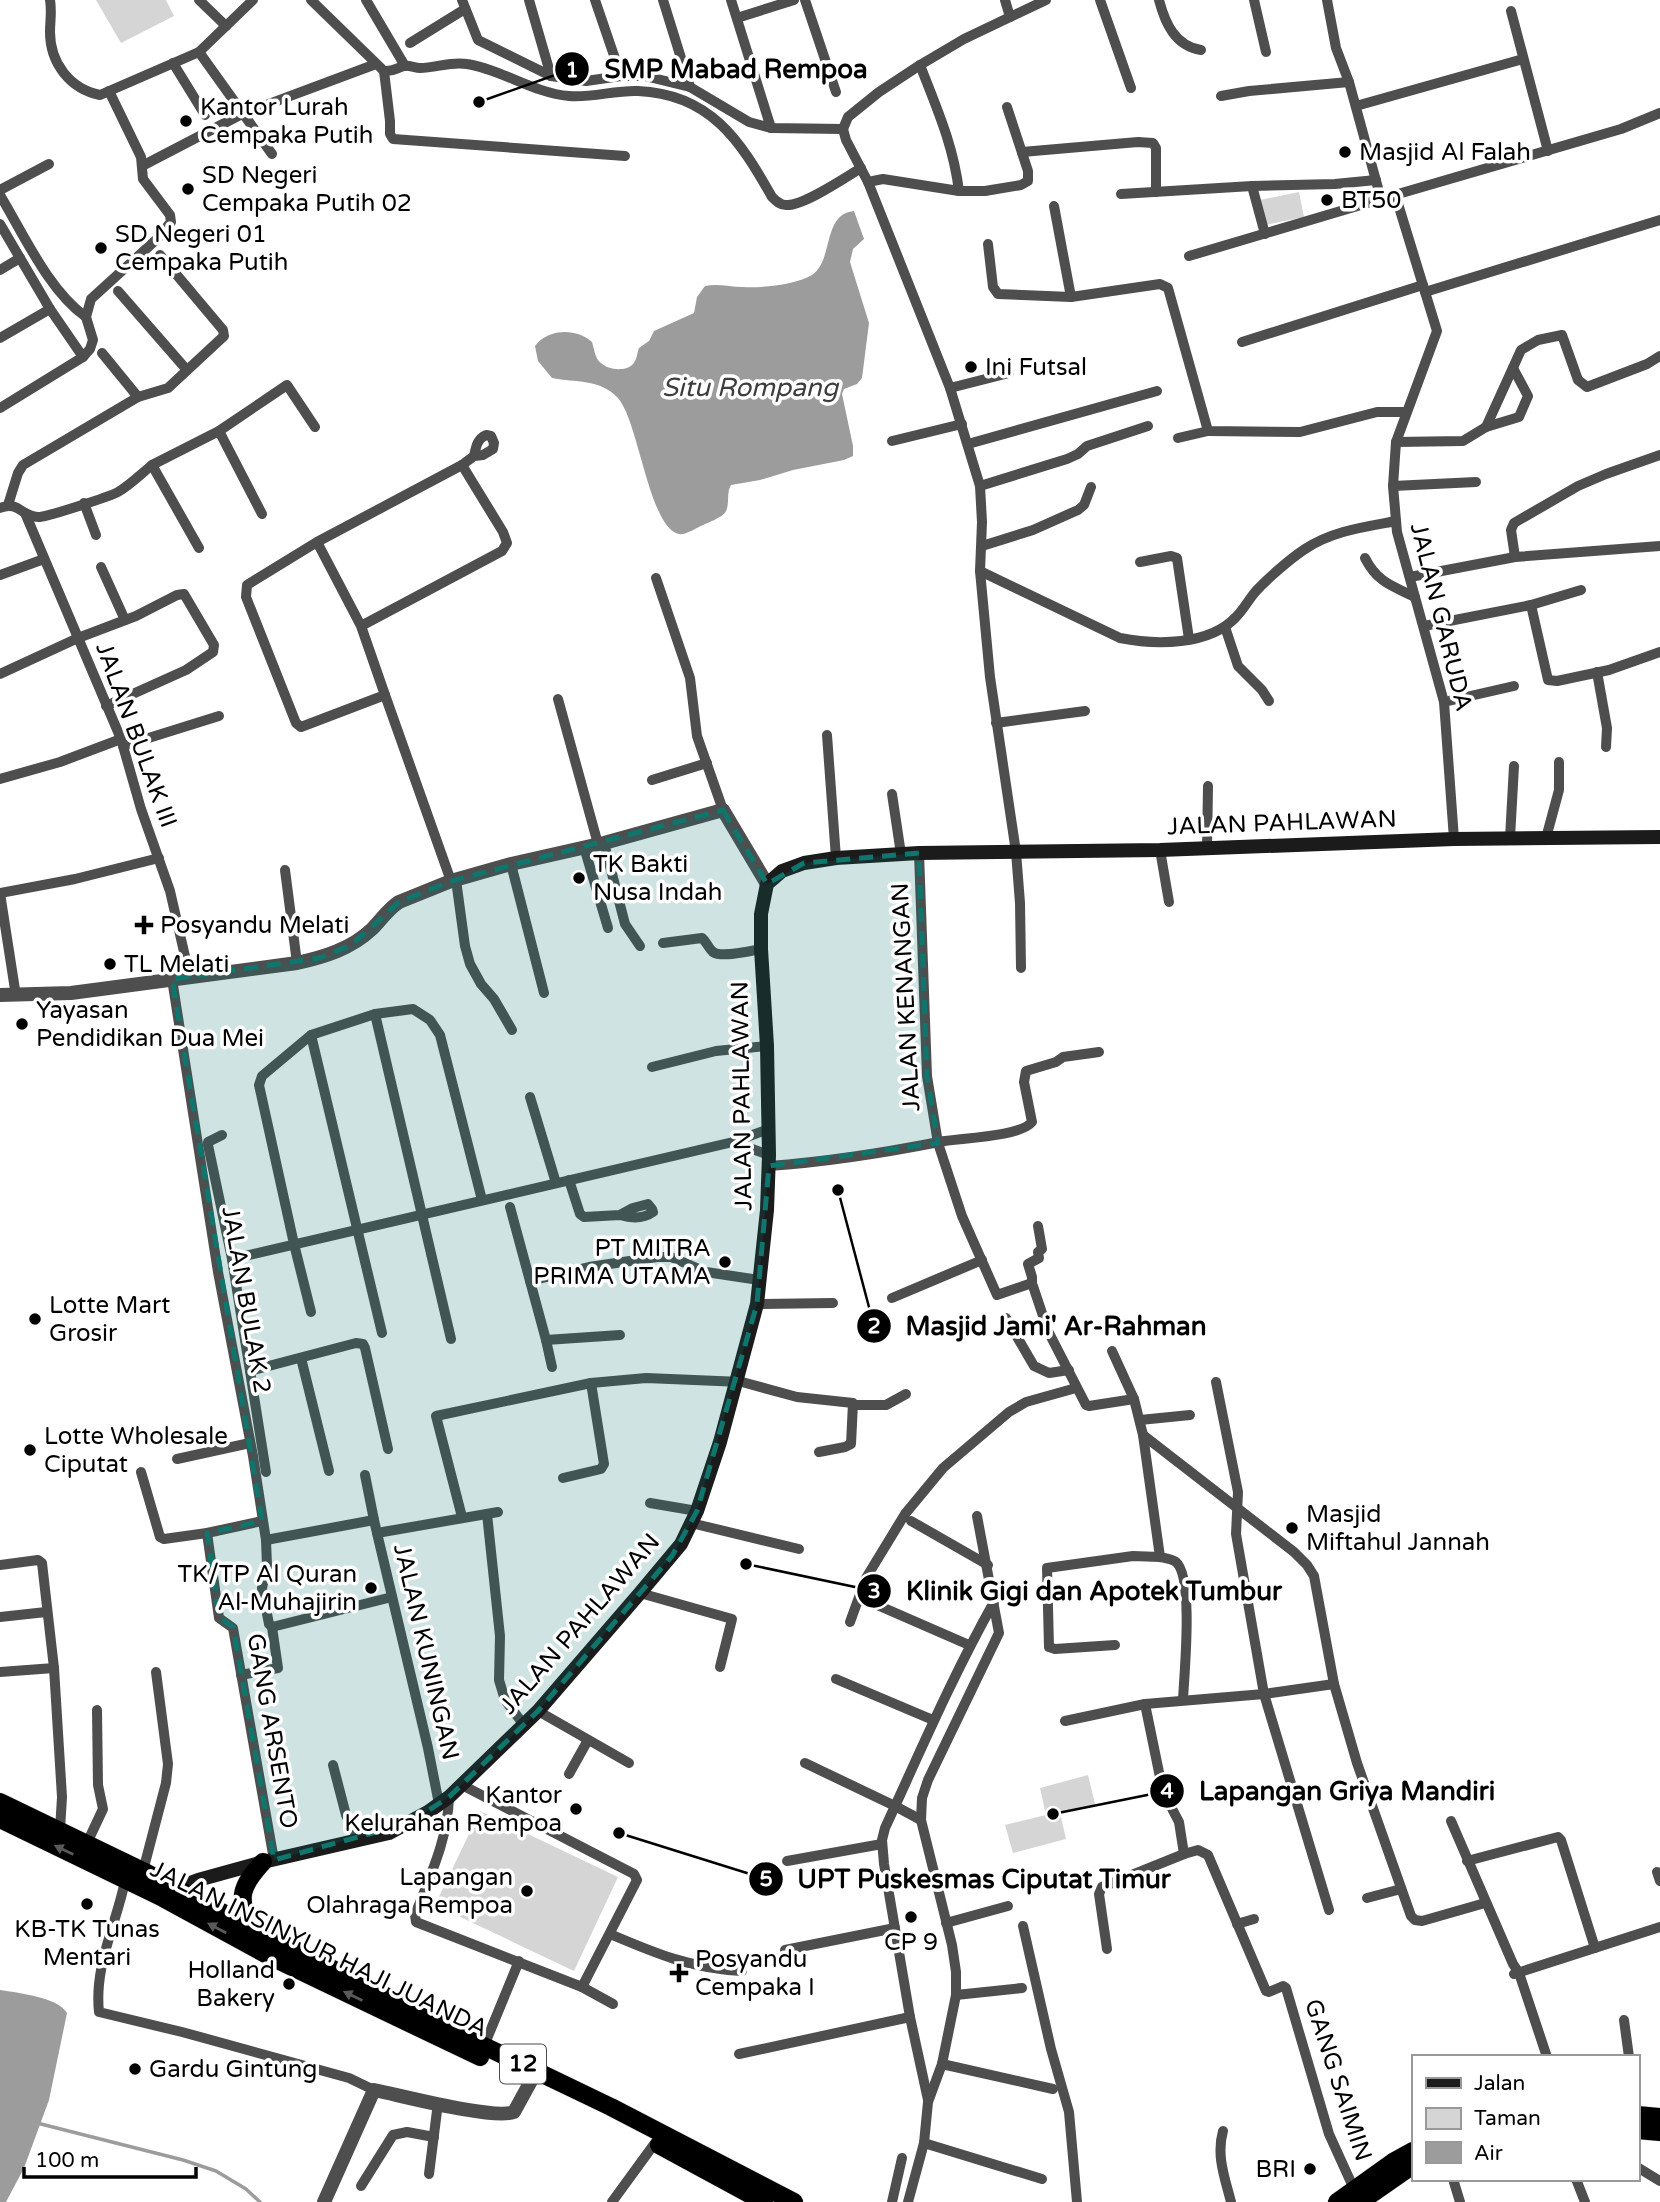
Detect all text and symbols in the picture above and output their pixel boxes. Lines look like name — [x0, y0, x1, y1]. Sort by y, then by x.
callout: SMP Mabad Rempoa — [555, 46, 881, 93]
text: SMP Mabad Rempoa — [604, 54, 868, 85]
text: 1 — [565, 58, 579, 83]
place label: Kantor Lurah Cempaka Putih — [200, 93, 373, 150]
marker: Kantor Lurah Cempaka Putih — [178, 113, 194, 129]
place label: Masjid Al Falah — [1359, 138, 1531, 167]
marker: Masjid Al Falah — [1337, 144, 1353, 160]
place label: SD Negeri Cempaka Putih 02 — [202, 161, 412, 218]
marker: SD Negeri Cempaka Putih 02 — [180, 181, 196, 197]
place label: BT50 — [1341, 186, 1401, 215]
marker: BT50 — [1319, 192, 1335, 208]
place label: SD Negeri 01 Cempaka Putih — [115, 220, 288, 277]
marker: SD Negeri 01 Cempaka Putih — [93, 240, 109, 256]
place label: Ini Futsal — [985, 353, 1087, 382]
marker: Ini Futsal — [963, 359, 979, 375]
water label: Situ Rompang — [662, 372, 840, 403]
street label: JALAN GARUDA — [1404, 520, 1478, 714]
street label: JALAN BULAK III — [89, 639, 183, 831]
street label: JALAN PAHLAWAN — [1167, 805, 1397, 841]
place label: TK Bakti Nusa Indah — [593, 850, 722, 907]
marker: TK Bakti Nusa Indah — [571, 870, 587, 886]
street label: JALAN KENANGAN — [886, 882, 926, 1112]
place label: Posyandu Melati — [160, 911, 349, 940]
marker: Posyandu Melati — [134, 915, 154, 935]
place label: TL Melati — [124, 950, 229, 979]
marker: TL Melati — [102, 956, 118, 972]
street label: JALAN PAHLAWAN — [725, 981, 759, 1211]
place label: Yayasan Pendidikan Dua Mei — [36, 996, 264, 1053]
marker: Yayasan Pendidikan Dua Mei — [14, 1016, 30, 1032]
street label: JALAN BULAK 2 — [215, 1204, 277, 1396]
place label: PT MITRA PRIMA UTAMA — [533, 1234, 711, 1291]
marker: PT MITRA PRIMA UTAMA — [717, 1254, 733, 1270]
place label: Lotte Mart Grosir — [49, 1291, 170, 1348]
callout: Masjid Jami' Ar-Rahman — [857, 1302, 1221, 1349]
marker: Lotte Mart Grosir — [27, 1311, 43, 1327]
text: Masjid Jami' Ar-Rahman — [905, 1311, 1207, 1342]
text: 2 — [867, 1314, 881, 1339]
place label: Lotte Wholesale Ciputat — [44, 1422, 228, 1479]
marker: Lotte Wholesale Ciputat — [22, 1442, 38, 1458]
place label: Masjid Miftahul Jannah — [1306, 1500, 1490, 1557]
marker: Masjid Miftahul Jannah — [1284, 1520, 1300, 1536]
street label: JALAN PAHLAWAN — [494, 1528, 666, 1720]
street label: JALAN KUNINGAN — [387, 1541, 465, 1763]
place label: TK/TP Al Quran Al-Muhajirin — [178, 1560, 357, 1617]
callout: Klinik Gigi dan Apotek Tumbur — [857, 1567, 1296, 1614]
text: Klinik Gigi dan Apotek Tumbur — [906, 1576, 1283, 1607]
text: 3 — [867, 1579, 881, 1604]
marker: TK/TP Al Quran Al-Muhajirin — [363, 1580, 379, 1596]
street label: GANG ARSENTO — [241, 1631, 303, 1831]
callout: Lapangan Griya Mandiri — [1150, 1767, 1509, 1814]
text: Lapangan Griya Mandiri — [1199, 1776, 1495, 1807]
text: 4 — [1160, 1779, 1174, 1804]
place label: Kantor Kelurahan Rempoa — [344, 1781, 563, 1838]
marker: Kantor Kelurahan Rempoa — [568, 1801, 584, 1817]
one-way arrow — [54, 1845, 74, 1856]
street label: JALAN INSINYUR HAJI JUANDA — [146, 1855, 492, 2043]
callout: UPT Puskesmas Ciputat Timur — [749, 1856, 1185, 1903]
place label: Lapangan Olahraga Rempoa — [306, 1863, 513, 1920]
text: UPT Puskesmas Ciputat Timur — [797, 1864, 1172, 1895]
text: 5 — [759, 1867, 773, 1892]
marker: Lapangan Olahraga Rempoa — [519, 1883, 535, 1899]
marker: KB-TK Tunas Mentari — [79, 1896, 95, 1912]
marker: CP 9 — [903, 1909, 919, 1925]
place label: KB-TK Tunas Mentari — [14, 1915, 160, 1972]
one-way arrow — [207, 1922, 227, 1934]
place label: CP 9 — [884, 1928, 938, 1957]
place label: Posyandu Cempaka I — [695, 1945, 815, 2002]
place label: Holland Bakery — [187, 1956, 275, 2013]
marker: Posyandu Cempaka I — [669, 1963, 689, 1983]
marker: Holland Bakery — [281, 1976, 297, 1992]
one-way arrow — [343, 1990, 363, 2002]
street label: GANG SAIMIN — [1298, 1995, 1378, 2165]
road number: 12 — [500, 2044, 546, 2084]
place label: Gardu Gintung — [149, 2055, 318, 2084]
legend — [1412, 2055, 1639, 2181]
marker: Gardu Gintung — [127, 2061, 143, 2077]
text: Jalan — [1474, 2071, 1525, 2096]
text: Taman — [1474, 2106, 1541, 2131]
scale bar — [24, 2136, 196, 2180]
text: Air — [1474, 2141, 1503, 2166]
text: 100 m — [35, 2148, 99, 2173]
place label: BRI — [1255, 2155, 1296, 2184]
marker: BRI — [1302, 2161, 1318, 2177]

